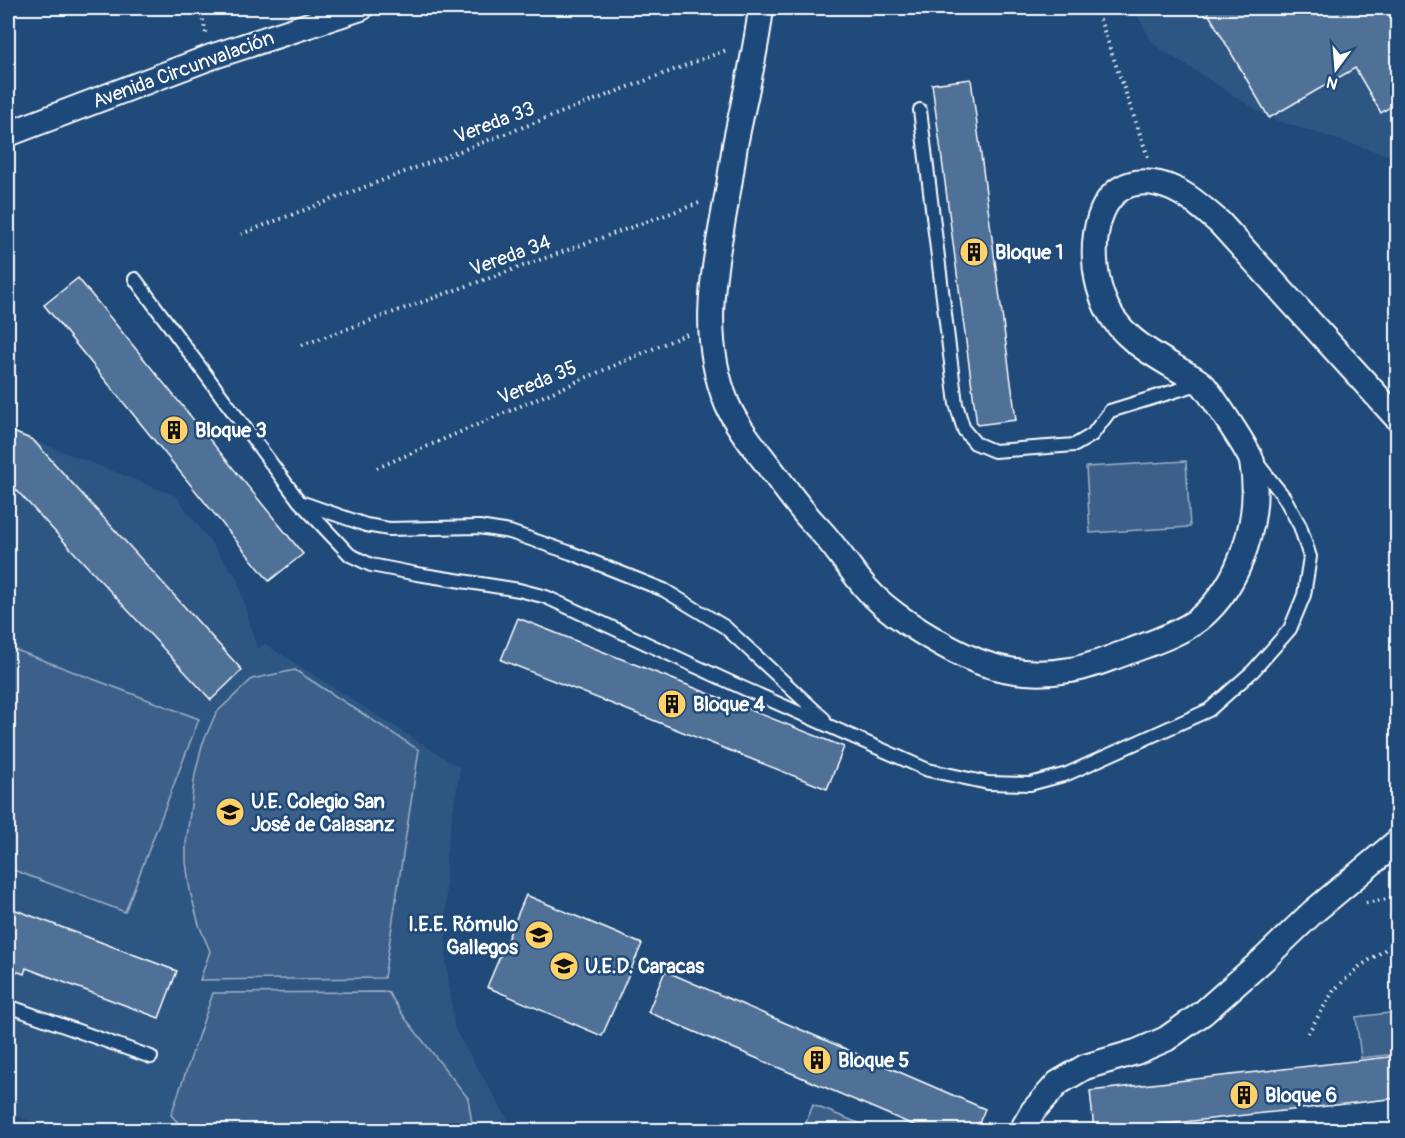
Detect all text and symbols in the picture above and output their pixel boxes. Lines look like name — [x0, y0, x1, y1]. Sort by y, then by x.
street label: Avenida Circunvalación — [89, 25, 277, 114]
north arrow — [1306, 39, 1366, 99]
text: N — [1324, 71, 1340, 94]
street label: Vereda 33 — [450, 96, 538, 149]
street label: Vereda 34 — [466, 229, 555, 282]
building icon: Bloque 1 — [958, 236, 990, 268]
place label: Bloque 1 — [995, 240, 1063, 265]
street label: Vereda 35 — [494, 355, 581, 410]
building icon: Bloque 3 — [158, 414, 190, 446]
place label: Bloque 3 — [195, 418, 267, 443]
building icon: Bloque 4 — [656, 688, 688, 720]
place label: Bloque 4 — [693, 692, 765, 717]
place label: U.E. Colegio San José de Calasanz — [251, 789, 395, 837]
school or university icon: U.E. Colegio San José de Calasanz — [214, 796, 246, 828]
place label: I.E.E. Rómulo Gallegos — [408, 912, 518, 960]
school or university icon: I.E.E. Rómulo Gallegos — [523, 919, 555, 951]
school or university icon: U.E.D. Caracas — [548, 950, 580, 982]
place label: U.E.D. Caracas — [585, 954, 704, 979]
building icon: Bloque 5 — [801, 1044, 833, 1076]
place label: Bloque 5 — [838, 1048, 909, 1073]
building icon: Bloque 6 — [1228, 1079, 1260, 1111]
place label: Bloque 6 — [1265, 1083, 1337, 1108]

